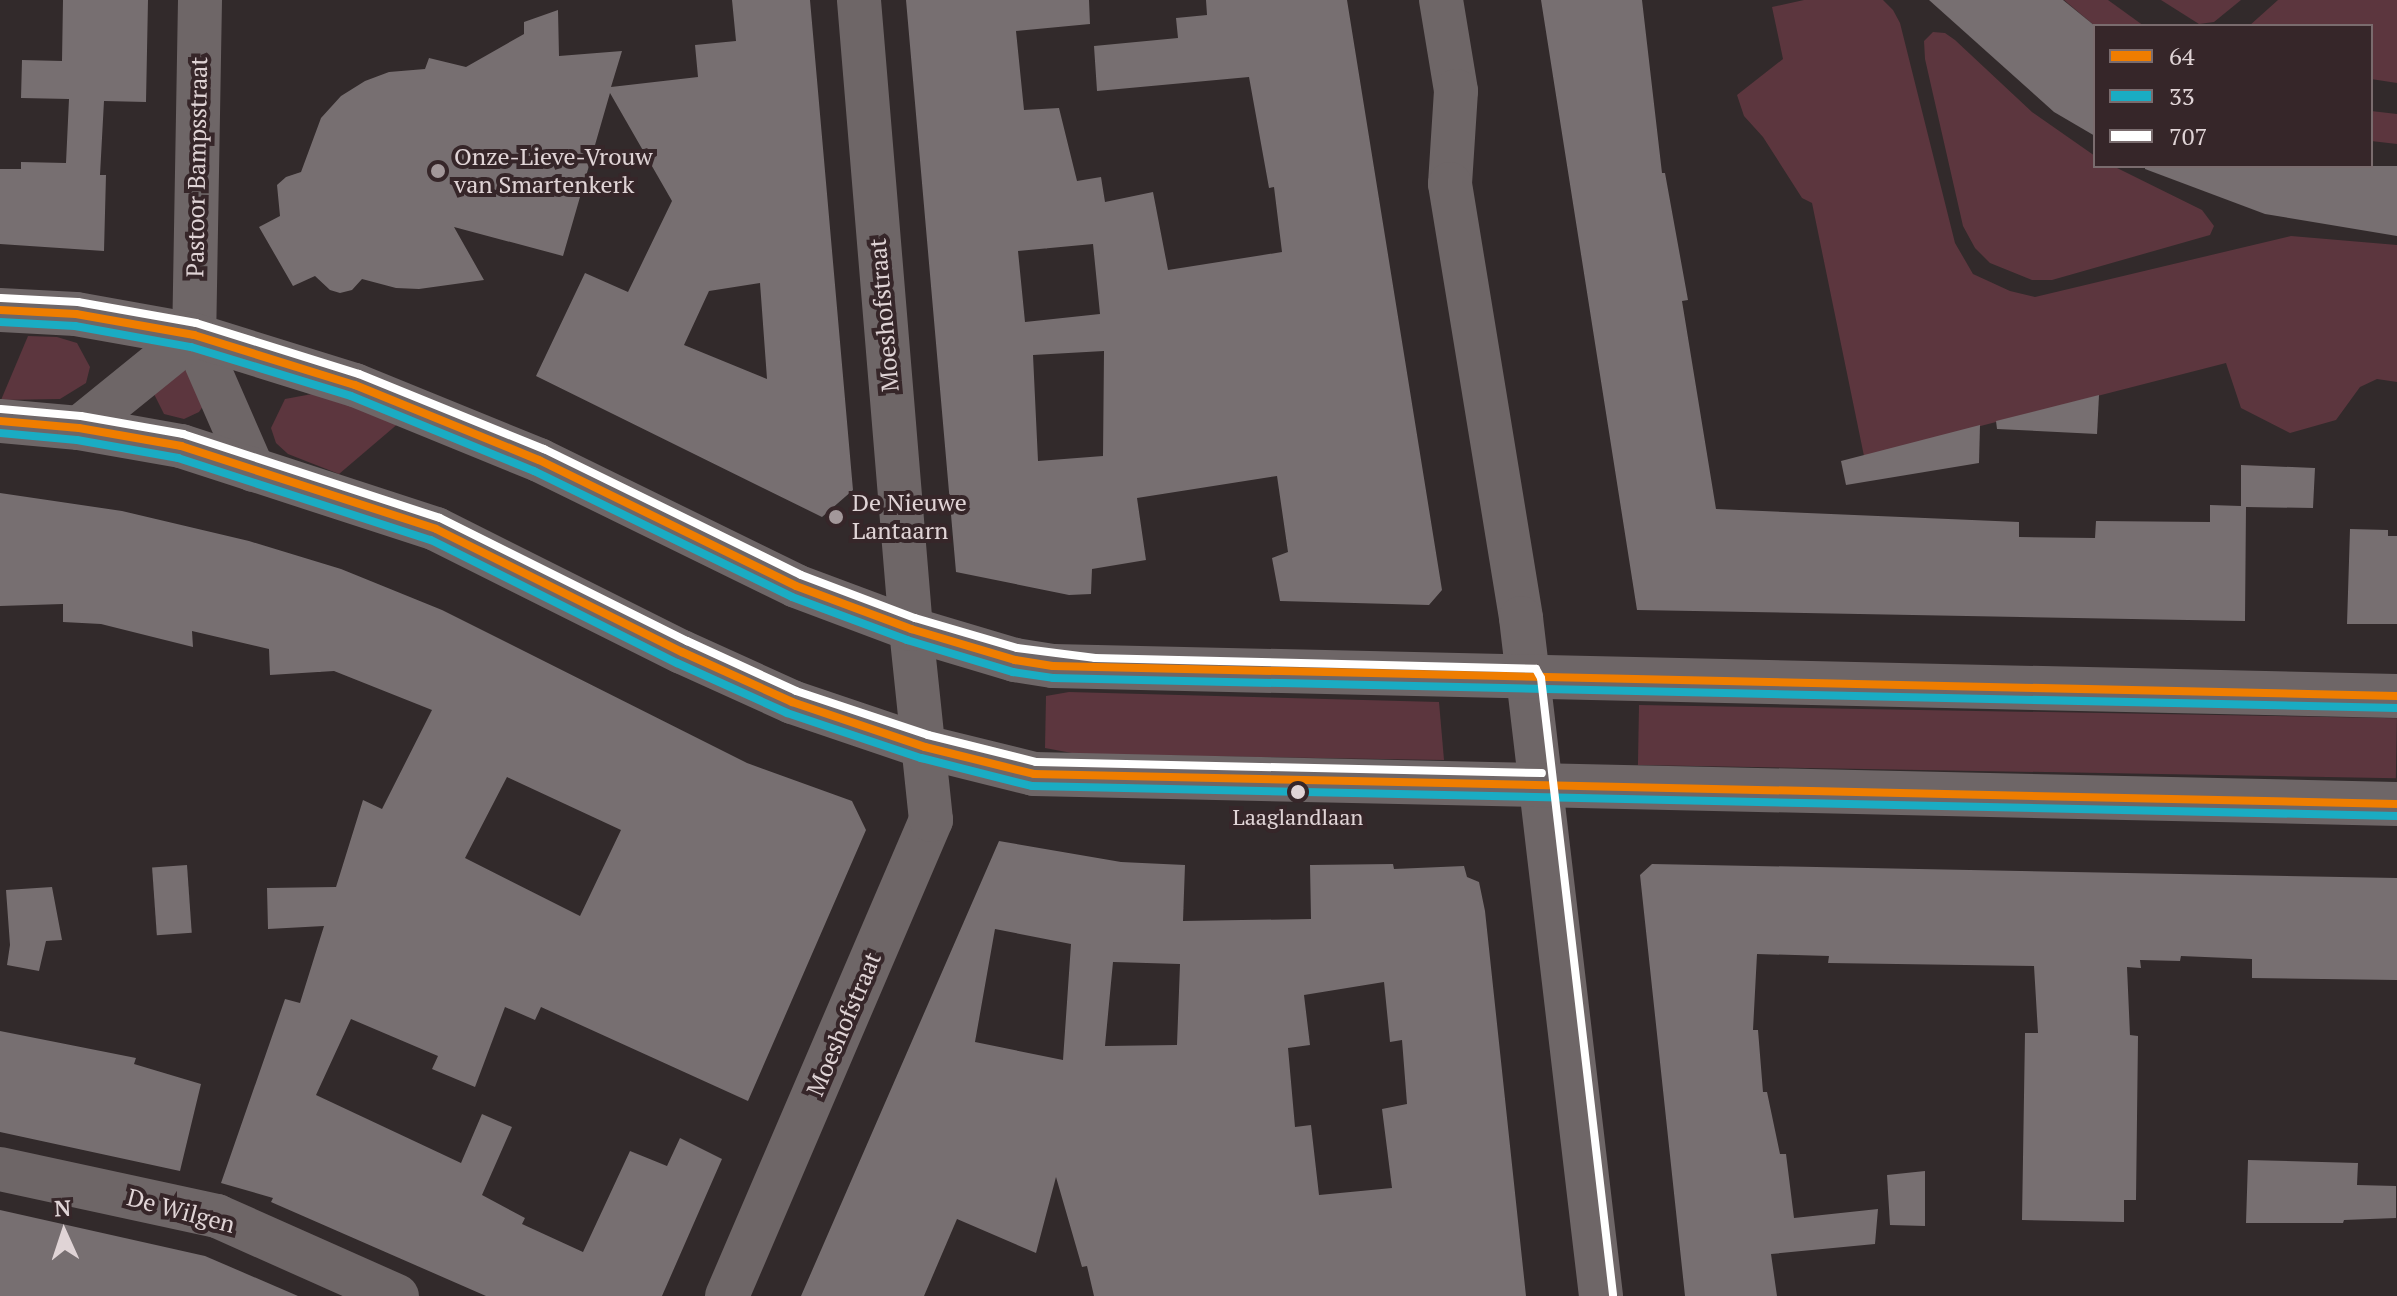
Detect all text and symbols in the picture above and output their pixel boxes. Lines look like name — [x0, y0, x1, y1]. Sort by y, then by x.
legend — [2093, 24, 2373, 168]
text: 64 — [2169, 40, 2195, 72]
street label: Pastoor Bampsstraat — [181, 57, 213, 277]
text: 33 — [2169, 80, 2195, 112]
text: 707 — [2169, 120, 2207, 152]
place label: Onze-Lieve-Vrouw van Smartenkerk — [454, 143, 653, 199]
marker: Onze-Lieve-Vrouw van Smartenkerk — [429, 162, 447, 180]
street label: Moeshofstraat — [863, 237, 905, 393]
place label: De Nieuwe Lantaarn — [852, 489, 967, 545]
marker: De Nieuwe Lantaarn — [827, 508, 845, 526]
marker: Laaglandlaan — [1290, 784, 1306, 800]
place label: Laaglandlaan — [1233, 804, 1363, 830]
street label: Moeshofstraat — [801, 948, 887, 1100]
street label: De Wilgen — [124, 1183, 238, 1239]
north arrow — [24, 1192, 104, 1272]
text: N — [54, 1193, 72, 1222]

